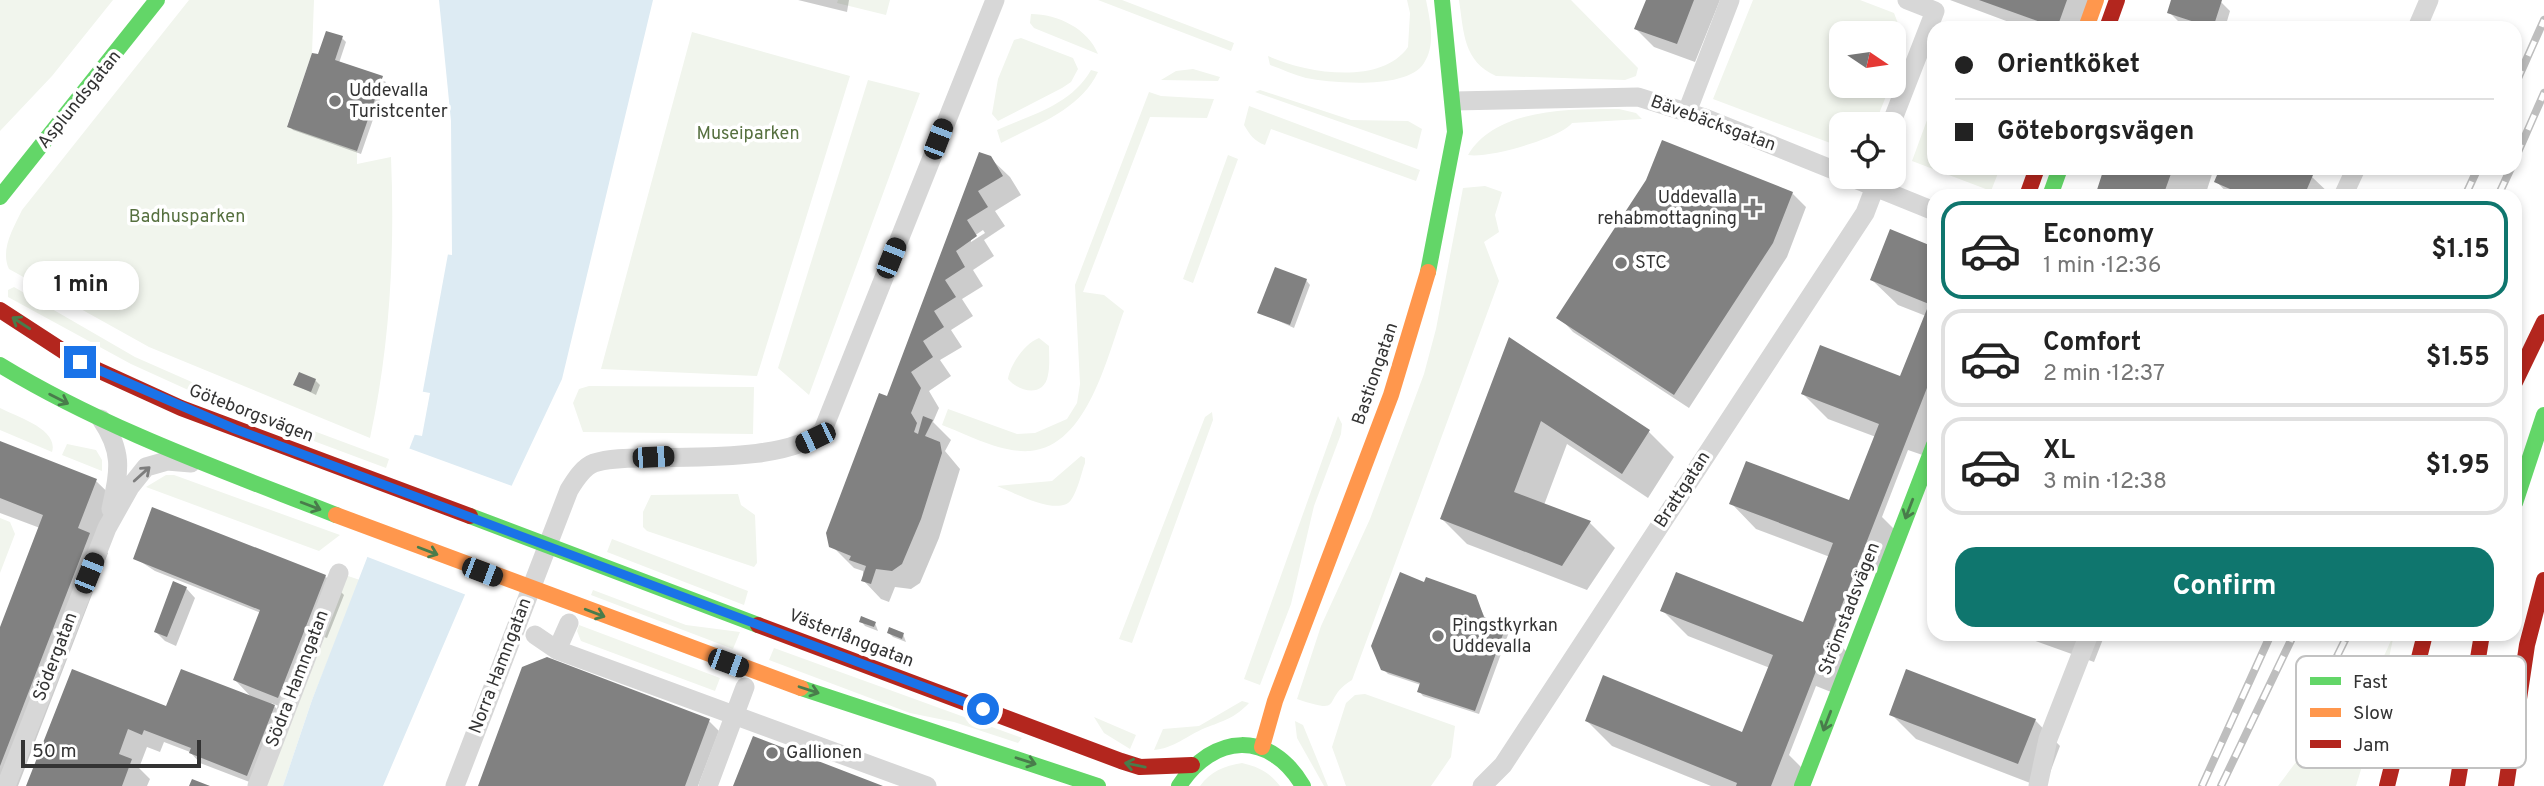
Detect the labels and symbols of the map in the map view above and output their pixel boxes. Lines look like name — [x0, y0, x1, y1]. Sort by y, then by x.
north arrow — [1829, 21, 1906, 98]
street label: Asplundsgatan — [33, 46, 127, 154]
place label: Uddevalla Turistcenter — [349, 80, 448, 124]
street label: Bävebäcksgatan — [1647, 91, 1779, 157]
marker: Uddevalla Turistcenter — [327, 93, 343, 109]
car — [921, 116, 956, 162]
park label: Museiparken — [696, 123, 800, 146]
place label: Uddevalla rehabmottagning — [1597, 187, 1737, 231]
marker: Uddevalla rehabmottagning — [1743, 198, 1763, 218]
park label: Badhusparken — [129, 206, 245, 229]
car — [874, 235, 909, 281]
place label: STC — [1635, 252, 1667, 275]
marker: STC — [1613, 255, 1629, 271]
callout: 1 min — [22, 260, 138, 310]
one-way arrow — [11, 316, 31, 330]
street label: Bastiongatan — [1348, 320, 1404, 428]
route end — [64, 346, 96, 378]
street label: Göteborgsvägen — [185, 380, 317, 448]
one-way arrow — [48, 393, 69, 407]
car — [792, 419, 839, 457]
car — [632, 445, 675, 469]
street label: Brattgatan — [1650, 447, 1716, 533]
one-way arrow — [133, 466, 151, 482]
one-way arrow — [1902, 498, 1915, 519]
one-way arrow — [299, 500, 321, 513]
street label: Strömstadsvägen — [1814, 539, 1886, 679]
one-way arrow — [417, 545, 439, 558]
car — [72, 550, 107, 596]
car — [459, 555, 506, 589]
street label: Norra Hamngatan — [465, 595, 537, 737]
street label: Västerlånggatan — [785, 605, 917, 673]
street label: Södra Hamngatan — [261, 607, 335, 751]
one-way arrow — [583, 608, 605, 621]
street label: Södergatan — [29, 609, 83, 705]
place label: Pingstkyrkan Uddevalla — [1452, 615, 1558, 659]
marker: Pingstkyrkan Uddevalla — [1430, 628, 1446, 644]
car — [705, 646, 752, 680]
legend — [2296, 656, 2526, 768]
text: Fast — [2353, 671, 2388, 695]
one-way arrow — [798, 684, 820, 697]
route start — [967, 693, 999, 725]
text: Slow — [2353, 702, 2393, 726]
one-way arrow — [1820, 710, 1833, 732]
text: Jam — [2353, 734, 2390, 758]
scale bar — [21, 737, 201, 769]
place label: Gallionen — [786, 742, 862, 765]
marker: Gallionen — [764, 745, 780, 761]
one-way arrow — [1014, 756, 1036, 768]
one-way arrow — [1124, 757, 1147, 771]

